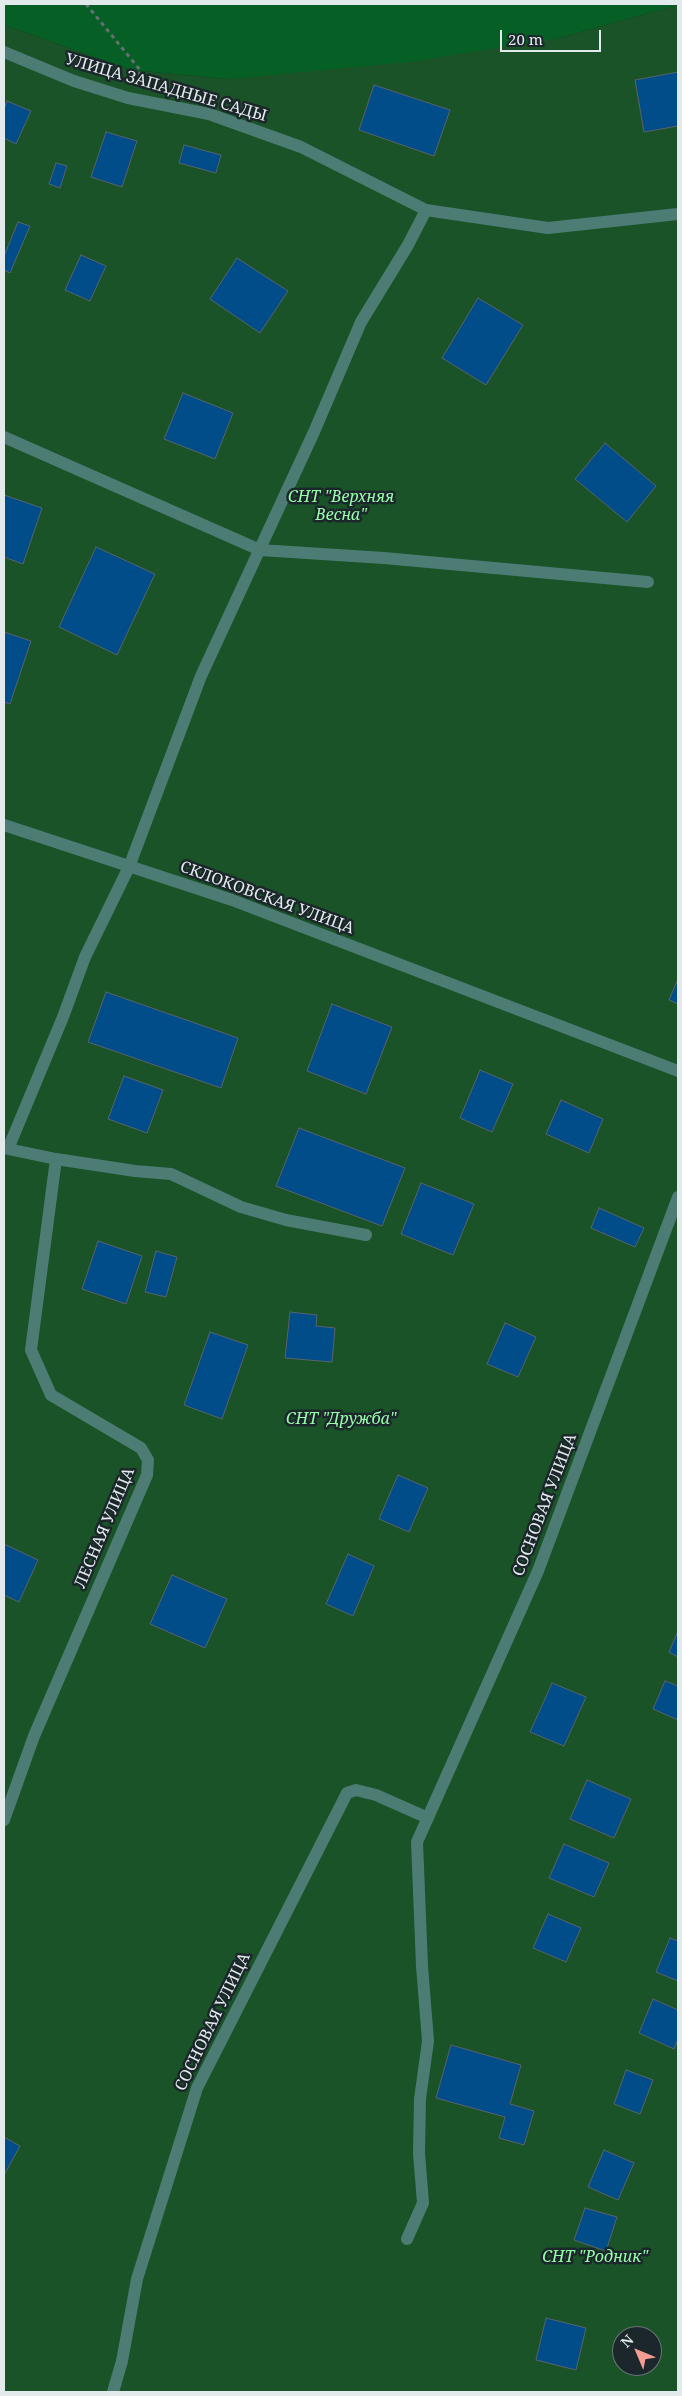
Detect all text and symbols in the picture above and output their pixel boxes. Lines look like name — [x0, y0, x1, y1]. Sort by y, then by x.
scale bar — [502, 20, 603, 52]
text: 20 m — [508, 29, 543, 49]
street label: УЛИЦА ЗАПАДНЫЕ САДЫ — [63, 50, 269, 126]
park label: СНТ "Верхняя Весна" — [288, 487, 394, 525]
street label: СКЛОКОВСКАЯ УЛИЦА — [177, 857, 357, 939]
park label: СНТ "Дружба" — [286, 1409, 396, 1429]
street label: СОСНОВАЯ УЛИЦА — [509, 1431, 581, 1579]
street label: ЛЕСНАЯ УЛИЦА — [71, 1465, 139, 1591]
street label: СОСНОВАЯ УЛИЦА — [171, 1950, 255, 2094]
park label: СНТ "Родник" — [542, 2247, 648, 2267]
north arrow — [612, 2326, 662, 2376]
text: N — [616, 2330, 637, 2351]

